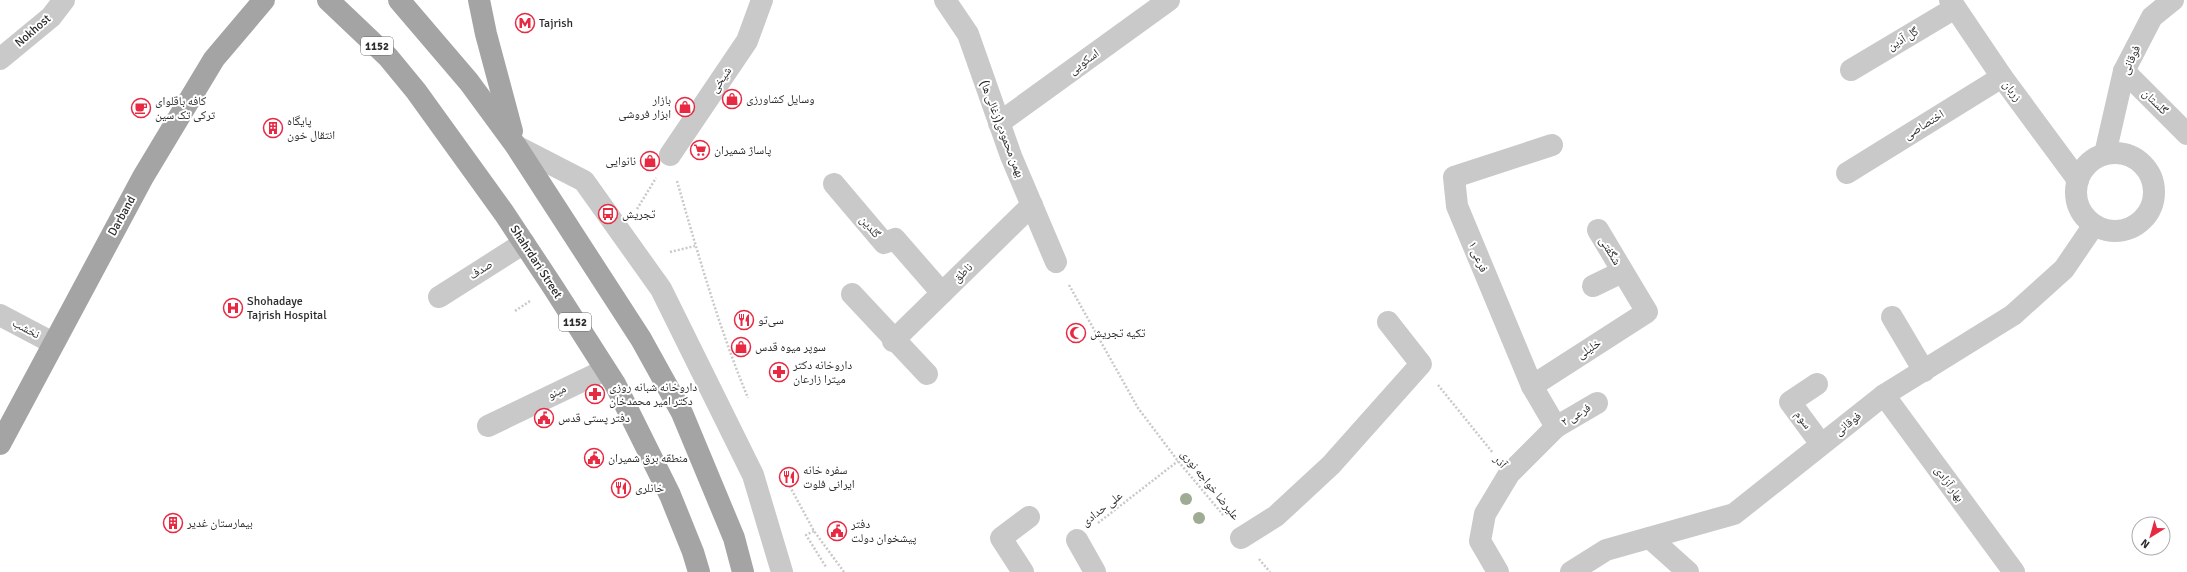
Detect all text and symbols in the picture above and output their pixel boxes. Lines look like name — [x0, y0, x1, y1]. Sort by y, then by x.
street label: Nokhost — [12, 11, 54, 51]
metro station icon: Tajrish — [514, 12, 536, 34]
place label: Tajrish — [539, 16, 573, 31]
street label: گل آذین — [1885, 24, 1921, 54]
road number: 1152 — [361, 37, 393, 55]
street label: فوقانی — [2118, 43, 2144, 77]
street label: اسکویی — [1066, 46, 1102, 78]
street label: شیخی — [707, 64, 735, 96]
street label: زربان — [1999, 77, 2025, 105]
street label: بهمن محمودی(زغالی ها) — [977, 78, 1027, 180]
street label: گلستان — [2139, 86, 2171, 118]
shop icon: وسایل کشاورزی — [721, 88, 743, 110]
place label: وسایل کشاورزی — [746, 92, 815, 107]
place label: بازار ابزار فروشی — [618, 93, 671, 122]
place label: کافه باقلوای ترکی تک سین — [155, 94, 216, 123]
shop icon: بازار ابزار فروشی — [674, 96, 696, 118]
cafe icon: کافه باقلوای ترکی تک سین — [130, 97, 152, 119]
street label: اختصاصی — [1901, 107, 1947, 143]
place label: پایگاه انتقال خون — [287, 114, 335, 143]
building icon: پایگاه انتقال خون — [262, 117, 284, 139]
supermarket icon: پاساژ شمیران — [689, 139, 711, 161]
place label: پاساژ شمیران — [714, 143, 772, 158]
shop icon: نانوایی — [639, 150, 661, 172]
place label: نانوایی — [606, 154, 636, 169]
street label: Darband — [105, 193, 139, 239]
bus stop icon: تجریش — [597, 203, 619, 225]
place label: تجریش — [622, 207, 656, 222]
street label: گلدین — [856, 213, 884, 241]
street label: Shahrdari Street — [507, 223, 565, 301]
street label: شگفتی — [1596, 234, 1624, 268]
street label: فرعی ۱ — [1465, 239, 1491, 275]
street label: صدف — [466, 257, 496, 283]
street label: ناطق — [950, 260, 976, 286]
place label: Shohadaye Tajrish Hospital — [247, 294, 327, 323]
hospital icon: Shohadaye Tajrish Hospital — [222, 297, 244, 319]
restaurant icon: سی‌تو — [733, 309, 755, 331]
road number: 1152 — [559, 313, 591, 331]
place label: سی‌تو — [758, 313, 784, 328]
street label: نخشب — [10, 316, 42, 342]
mosque icon: تکیه تجریش — [1065, 322, 1087, 344]
place label: تکیه تجریش — [1090, 326, 1146, 341]
street label: خلیلی — [1574, 335, 1604, 362]
shop icon: سوپر میوه قدس — [730, 336, 752, 358]
place label: سوپر میوه قدس — [755, 340, 826, 355]
place label: داروخانه دکتر میترا زارعان — [792, 358, 852, 387]
pharmacy icon: داروخانه دکتر میترا زارعان — [768, 361, 790, 383]
place label: داروخانه شبانه روزی دکتر امیر محمدخان — [609, 380, 697, 409]
street label: مینو — [545, 381, 569, 403]
pharmacy icon: داروخانه شبانه روزی دکتر امیر محمدخان — [584, 383, 606, 405]
street label: فرعی ۲ — [1558, 400, 1594, 430]
public building icon: دفتر پستی قدس — [533, 407, 555, 429]
street label: سوم — [1791, 408, 1815, 432]
street label: فوقانی — [1831, 409, 1865, 439]
place label: دفتر پستی قدس — [558, 411, 630, 426]
public building icon: منطقه برق شمیران — [583, 447, 605, 469]
street label: علیرضا خواجه نوری — [1177, 447, 1243, 523]
place label: منطقه برق شمیران — [608, 451, 688, 466]
street label: آذر — [1490, 452, 1510, 472]
place label: سفره خانه ایرانی فلوت — [803, 463, 855, 492]
street label: بهار آزادی — [1931, 463, 1967, 505]
restaurant icon: سفره خانه ایرانی فلوت — [778, 466, 800, 488]
restaurant icon: خانلری — [610, 477, 632, 499]
place label: خانلری — [635, 481, 665, 496]
street label: علی حدادی — [1078, 488, 1126, 530]
building icon: بیمارستان غدیر — [162, 512, 184, 534]
place label: بیمارستان غدیر — [186, 516, 253, 531]
north arrow — [2131, 516, 2171, 556]
place label: دفتر پیشخوان دولت — [850, 517, 917, 546]
public building icon: دفتر پیشخوان دولت — [826, 520, 848, 542]
text: N — [2138, 536, 2152, 551]

